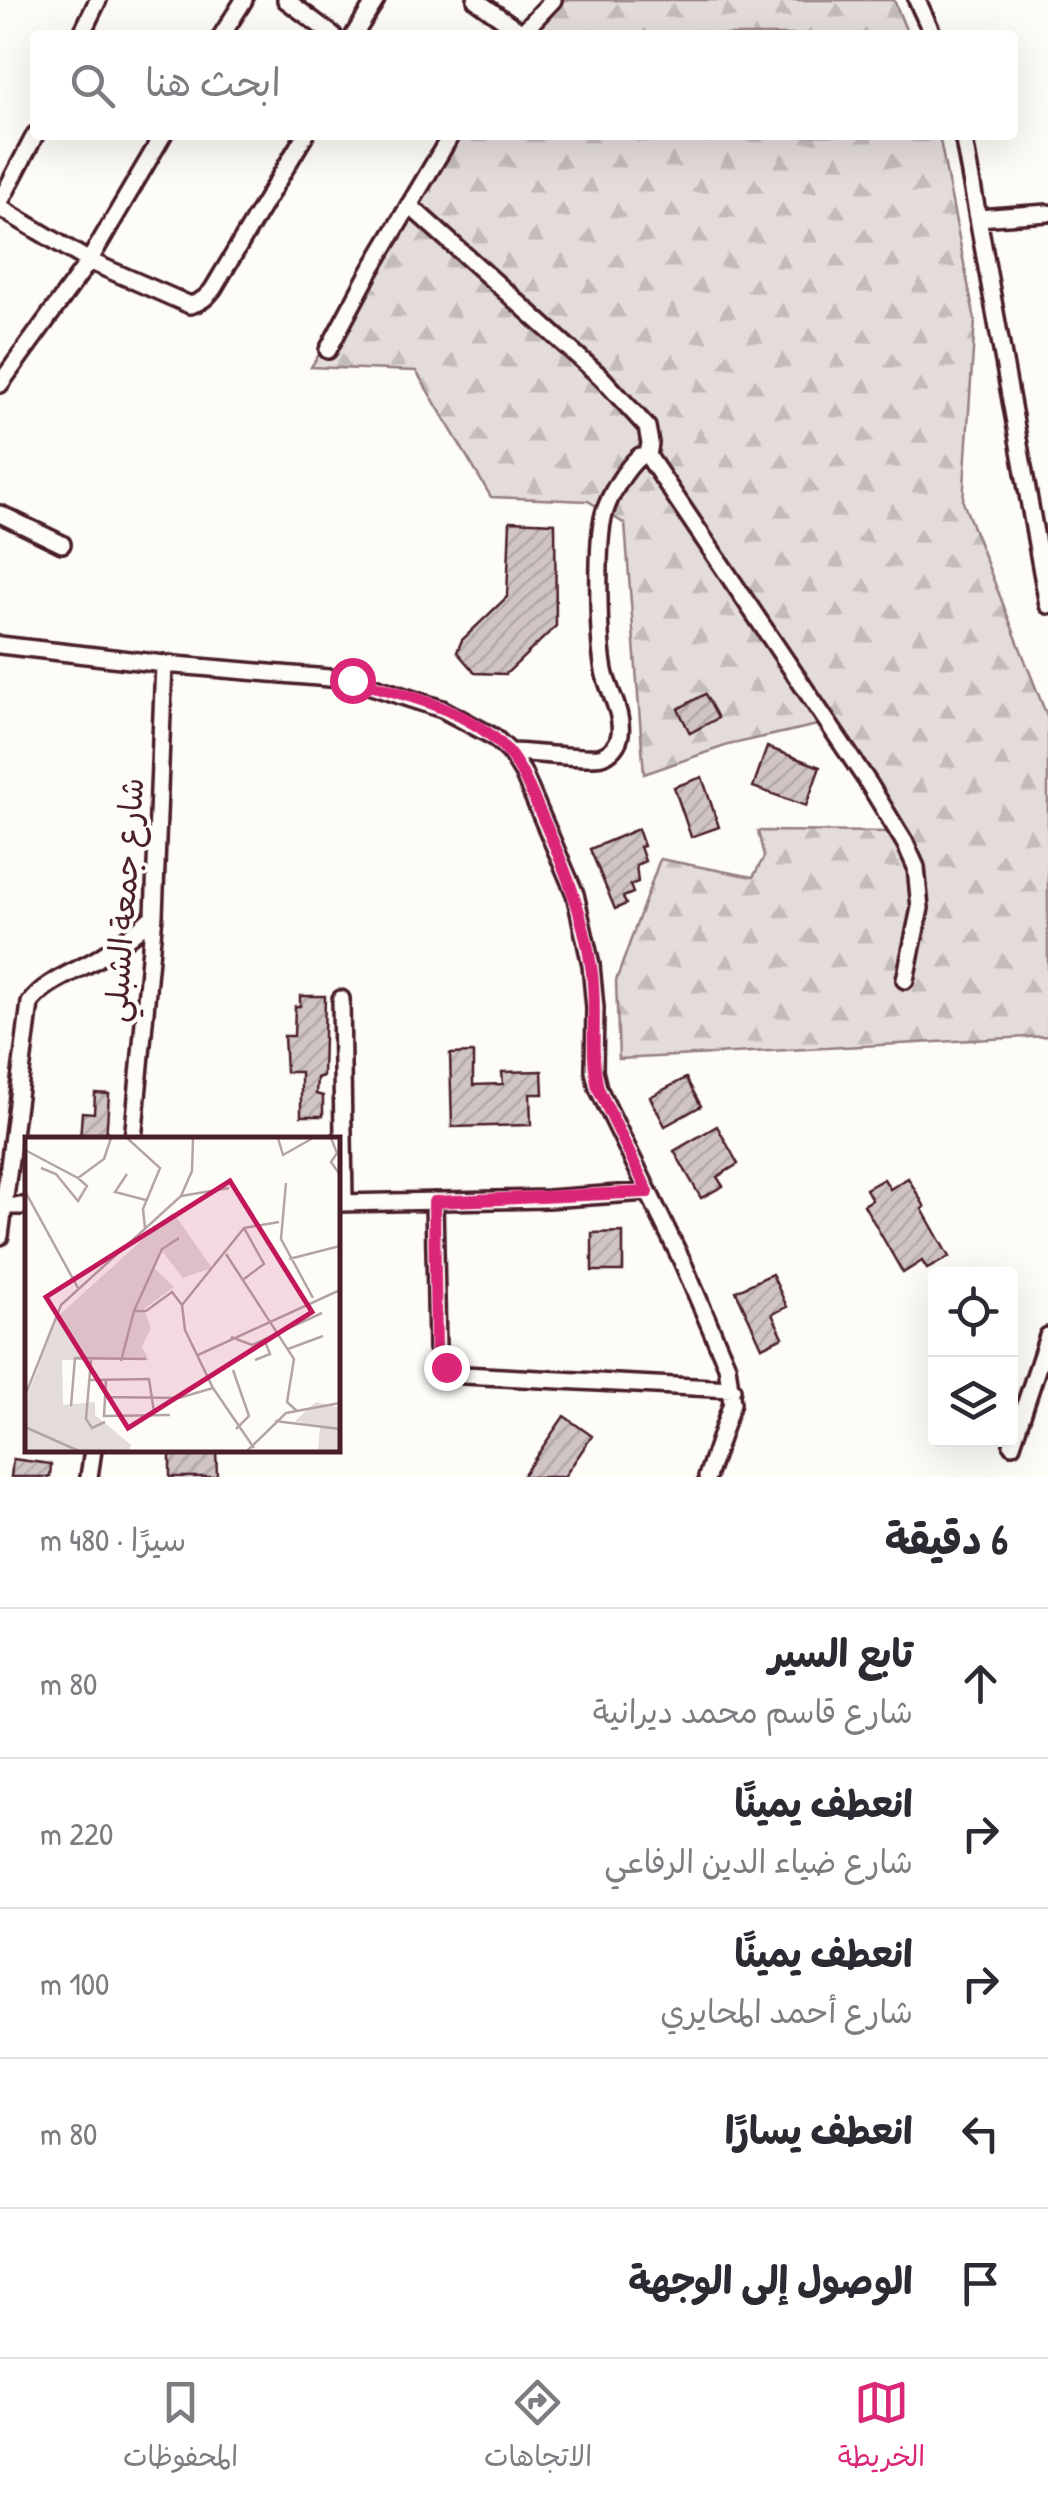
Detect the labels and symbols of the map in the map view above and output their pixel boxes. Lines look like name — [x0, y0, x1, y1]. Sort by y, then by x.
route start — [330, 658, 376, 704]
street label: شارع جمعة الشبلي — [94, 776, 160, 1024]
inset map — [25, 1137, 340, 1452]
route end — [424, 1345, 470, 1391]

